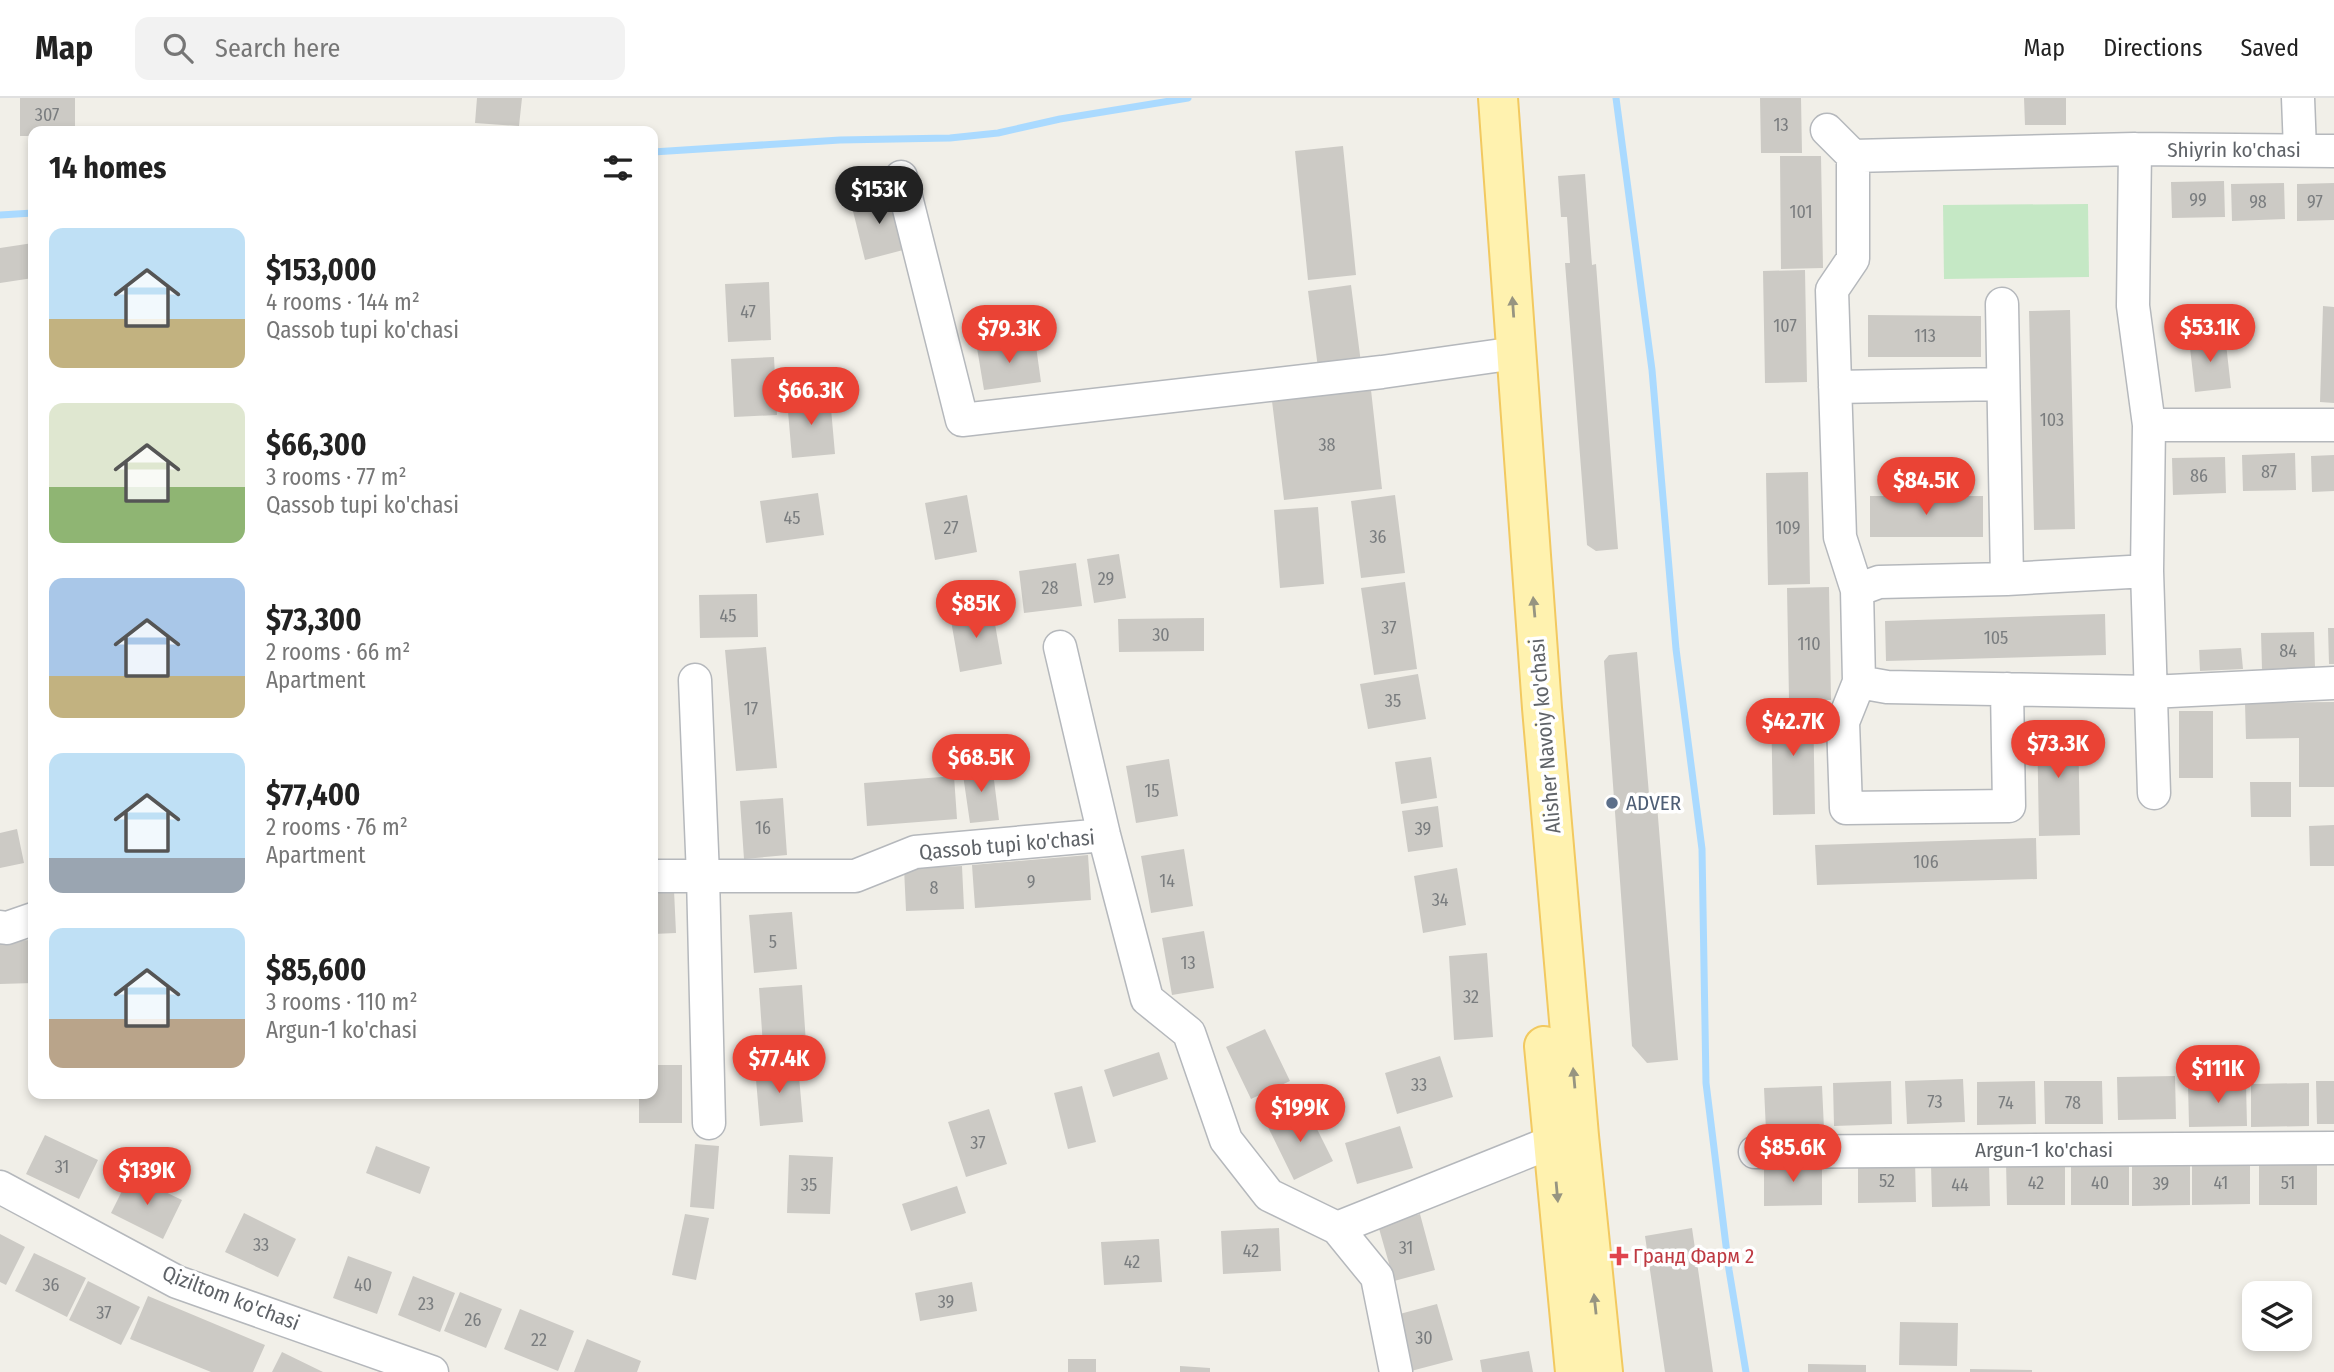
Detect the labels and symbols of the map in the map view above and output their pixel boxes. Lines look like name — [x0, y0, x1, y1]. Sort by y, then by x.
house number: 307 — [35, 104, 59, 126]
house number: 13 — [1773, 114, 1789, 136]
street label: Shiyrin ko'chasi — [2167, 137, 2301, 163]
pin: $153K — [830, 166, 928, 226]
house number: 99 — [2189, 189, 2207, 211]
house number: 98 — [2249, 191, 2267, 213]
house number: 97 — [2307, 191, 2323, 213]
house number: 101 — [1790, 201, 1812, 223]
one-way arrow — [1507, 295, 1518, 317]
house number: 47 — [740, 301, 756, 323]
pin: $53.1K — [2153, 304, 2267, 364]
pin: $79.3K — [952, 306, 1066, 365]
house number: 107 — [1773, 315, 1797, 337]
house number: 113 — [1914, 325, 1936, 347]
pin: $66.3K — [754, 368, 868, 427]
house number: 103 — [2040, 409, 2064, 431]
house number: 38 — [1318, 434, 1336, 456]
pin: $84.5K — [1869, 458, 1983, 517]
house number: 87 — [2261, 461, 2277, 483]
house number: 86 — [2190, 465, 2208, 487]
house number: 45 — [784, 507, 800, 529]
house number: 27 — [943, 517, 959, 539]
house number: 109 — [1775, 517, 1801, 539]
house number: 36 — [1369, 526, 1387, 548]
house number: 29 — [1098, 568, 1114, 590]
house number: 28 — [1042, 577, 1058, 599]
pin: $85K — [935, 580, 1017, 640]
one-way arrow — [1528, 596, 1539, 618]
house number: 45 — [720, 605, 736, 627]
house number: 37 — [1381, 617, 1397, 639]
house number: 30 — [1152, 624, 1170, 646]
house number: 105 — [1984, 627, 2008, 649]
house number: 110 — [1797, 633, 1821, 655]
street label: Alisher Navoiy ko'chasi — [1524, 637, 1566, 835]
house number: 84 — [2279, 640, 2297, 662]
house number: 35 — [1385, 690, 1401, 712]
house number: 17 — [744, 698, 758, 720]
pin: $42.7K — [1736, 698, 1850, 758]
pin: $73.3K — [2001, 720, 2115, 780]
pin: $68.5K — [924, 734, 1038, 794]
house number: 15 — [1144, 780, 1160, 802]
place label: ADVER — [1626, 790, 1682, 816]
marker: ADVER — [1604, 795, 1620, 811]
house number: 16 — [755, 817, 771, 839]
house number: 39 — [1415, 818, 1431, 840]
street label: Qassob tupi ko'chasi — [918, 824, 1096, 866]
house number: 106 — [1913, 851, 1939, 873]
house number: 14 — [1159, 870, 1175, 892]
house number: 9 — [1027, 871, 1035, 893]
house number: 8 — [930, 877, 939, 899]
house number: 34 — [1432, 889, 1449, 911]
house number: 5 — [769, 931, 777, 953]
house number: 13 — [1180, 952, 1196, 974]
house number: 32 — [1463, 986, 1479, 1008]
pin: $77.4K — [722, 1035, 836, 1095]
pin: $111K — [2169, 1046, 2267, 1105]
one-way arrow — [1568, 1067, 1579, 1089]
house number: 33 — [1411, 1074, 1427, 1096]
pin: $199K — [1251, 1084, 1349, 1144]
house number: 73 — [1927, 1091, 1943, 1113]
house number: 74 — [1998, 1092, 2014, 1114]
house number: 78 — [2065, 1092, 2081, 1114]
pin: $85.6K — [1736, 1124, 1850, 1184]
house number: 37 — [970, 1132, 986, 1154]
street label: Argun-1 ko'chasi — [1975, 1137, 2113, 1163]
pin: $139K — [98, 1148, 196, 1207]
house number: 31 — [55, 1156, 69, 1178]
house number: 52 — [1879, 1170, 1895, 1192]
house number: 42 — [2028, 1172, 2044, 1194]
house number: 40 — [2091, 1172, 2109, 1194]
house number: 41 — [2214, 1172, 2228, 1194]
house number: 51 — [2281, 1172, 2295, 1194]
house number: 39 — [2153, 1173, 2169, 1195]
house number: 35 — [801, 1174, 817, 1196]
house number: 44 — [1951, 1174, 1969, 1196]
one-way arrow — [1552, 1181, 1563, 1203]
house number: 33 — [253, 1234, 269, 1256]
house number: 31 — [1399, 1237, 1413, 1259]
house number: 42 — [1243, 1240, 1259, 1262]
place label: Гранд Фарм 2 — [1633, 1243, 1754, 1269]
marker: Гранд Фарм 2 — [1611, 1248, 1627, 1264]
house number: 42 — [1124, 1251, 1140, 1273]
street label: Qiziltom ko'chasi — [159, 1260, 303, 1336]
house number: 36 — [42, 1274, 60, 1296]
house number: 40 — [354, 1274, 372, 1296]
house number: 39 — [938, 1291, 954, 1313]
house number: 23 — [418, 1293, 434, 1315]
one-way arrow — [1589, 1293, 1600, 1315]
house number: 37 — [96, 1302, 112, 1324]
house number: 26 — [465, 1309, 482, 1331]
house number: 30 — [1415, 1327, 1433, 1349]
house number: 22 — [531, 1329, 547, 1351]

